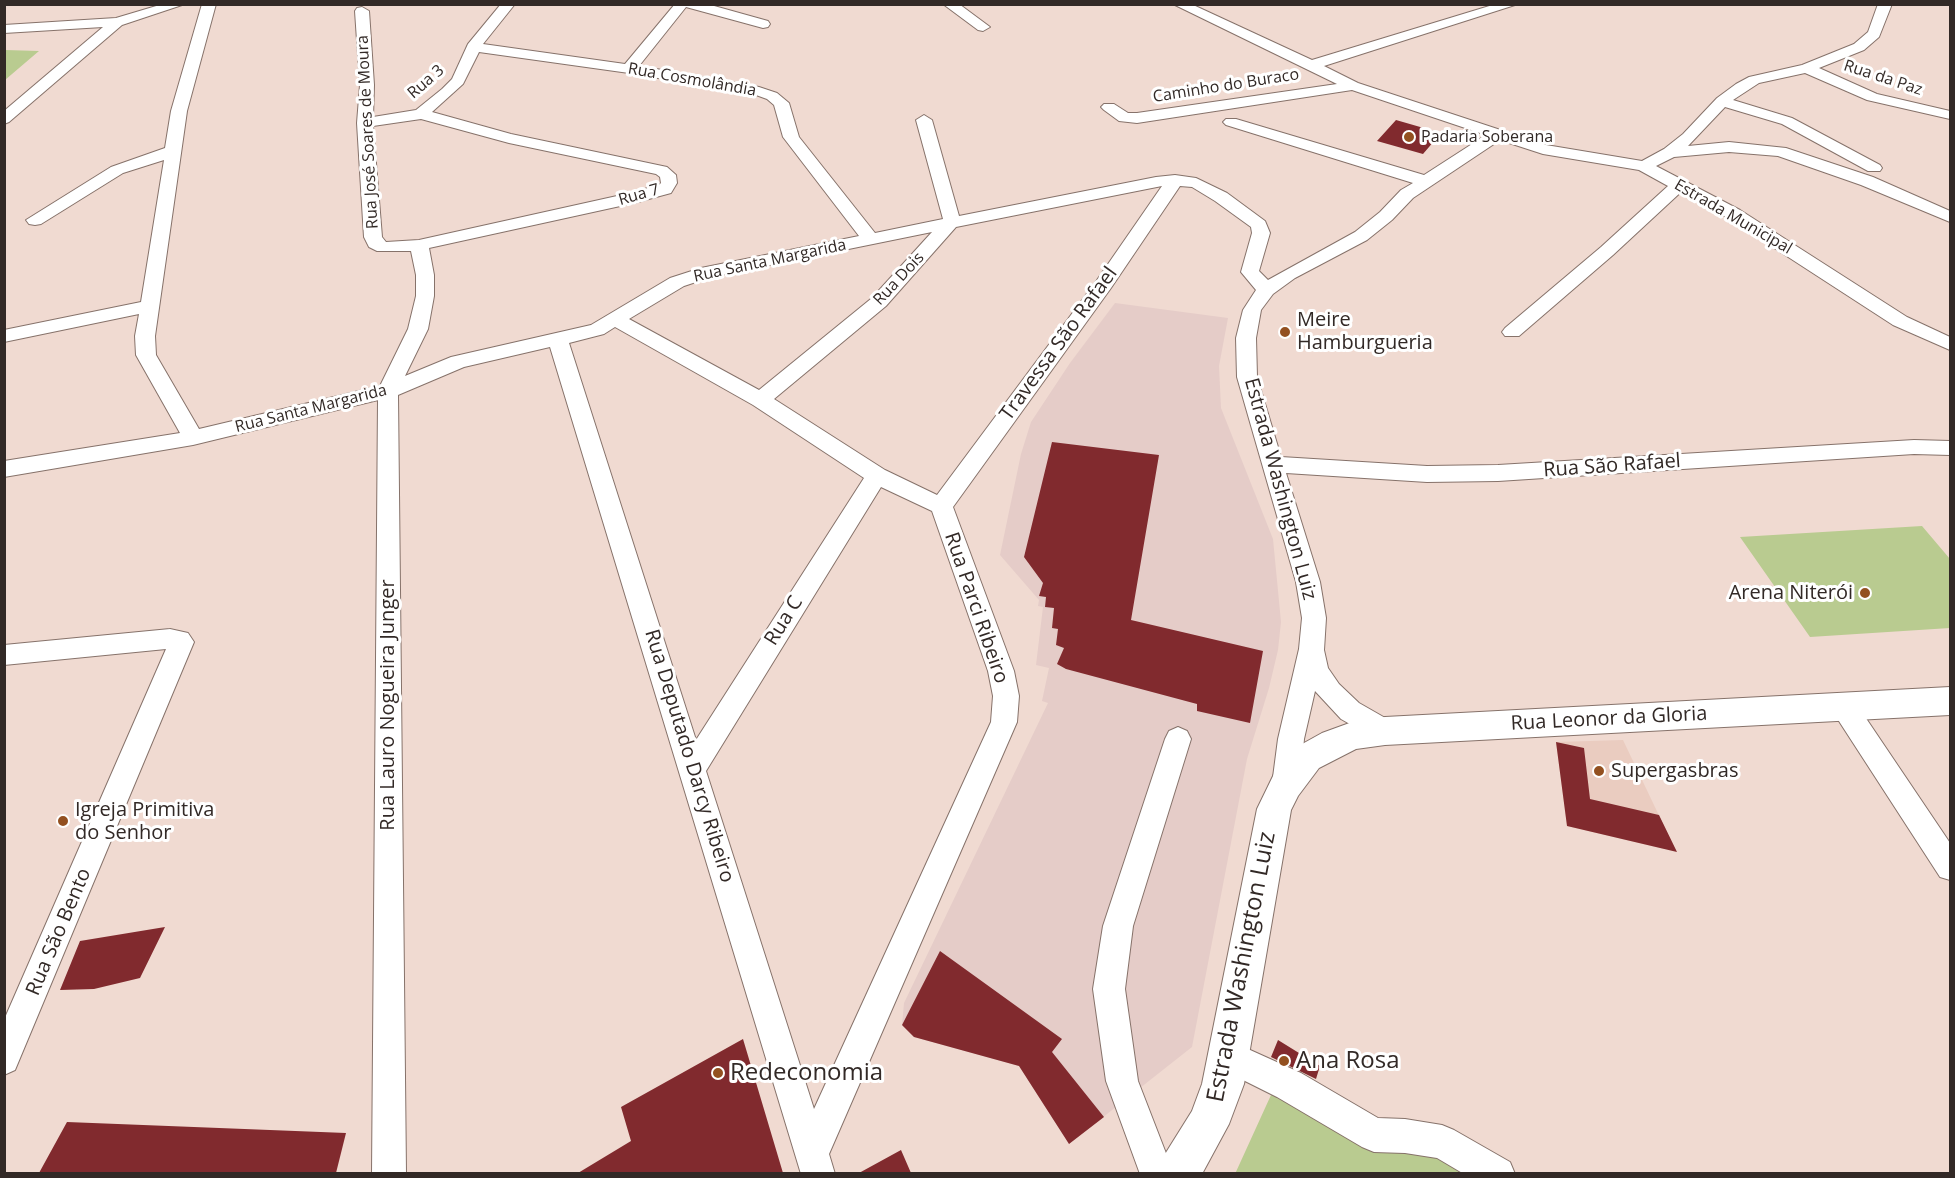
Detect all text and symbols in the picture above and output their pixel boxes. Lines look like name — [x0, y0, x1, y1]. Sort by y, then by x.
street label: Rua José Soares de Moura — [353, 35, 383, 229]
street label: Rua da Paz — [1841, 56, 1925, 100]
street label: Rua Cosmolândia — [626, 59, 758, 101]
street label: Rua 3 — [404, 61, 448, 103]
street label: Caminho do Buraco — [1152, 65, 1300, 107]
place label: Padaria Soberana — [1421, 127, 1553, 147]
marker: Padaria Soberana — [1402, 130, 1416, 144]
street label: Estrada Municipal — [1671, 175, 1795, 259]
street label: Rua 7 — [616, 180, 662, 210]
street label: Rua Santa Margarida — [692, 235, 848, 287]
street label: Rua Dois — [870, 248, 928, 310]
street label: Travessa São Rafael — [995, 263, 1123, 425]
place label: Meire Hamburgueria — [1297, 308, 1433, 355]
marker: Meire Hamburgueria — [1278, 325, 1292, 339]
street label: Estrada Washington Luiz — [1239, 375, 1321, 603]
street label: Rua Santa Margarida — [233, 381, 389, 437]
street label: Rua São Rafael — [1542, 449, 1682, 483]
street label: Rua Parci Ribeiro — [939, 529, 1013, 687]
street label: Rua Lauro Nogueira Junger — [376, 579, 400, 831]
place label: Arena Niterói — [1729, 581, 1853, 605]
marker: Arena Niterói — [1858, 586, 1872, 600]
street label: Rua C — [760, 592, 808, 650]
street label: Rua Deputado Darcy Ribeiro — [639, 626, 739, 886]
street label: Rua Leonor da Gloria — [1510, 702, 1708, 736]
place label: Supergasbras — [1611, 759, 1738, 783]
marker: Supergasbras — [1592, 764, 1606, 778]
place label: Igreja Primitiva do Senhor — [75, 798, 214, 845]
marker: Igreja Primitiva do Senhor — [56, 814, 70, 828]
street label: Estrada Washington Luiz — [1202, 829, 1282, 1105]
street label: Rua São Bento — [21, 865, 97, 999]
place label: Ana Rosa — [1296, 1047, 1399, 1075]
marker: Ana Rosa — [1277, 1054, 1291, 1068]
place label: Redeconomia — [730, 1059, 883, 1087]
marker: Redeconomia — [711, 1066, 725, 1080]

